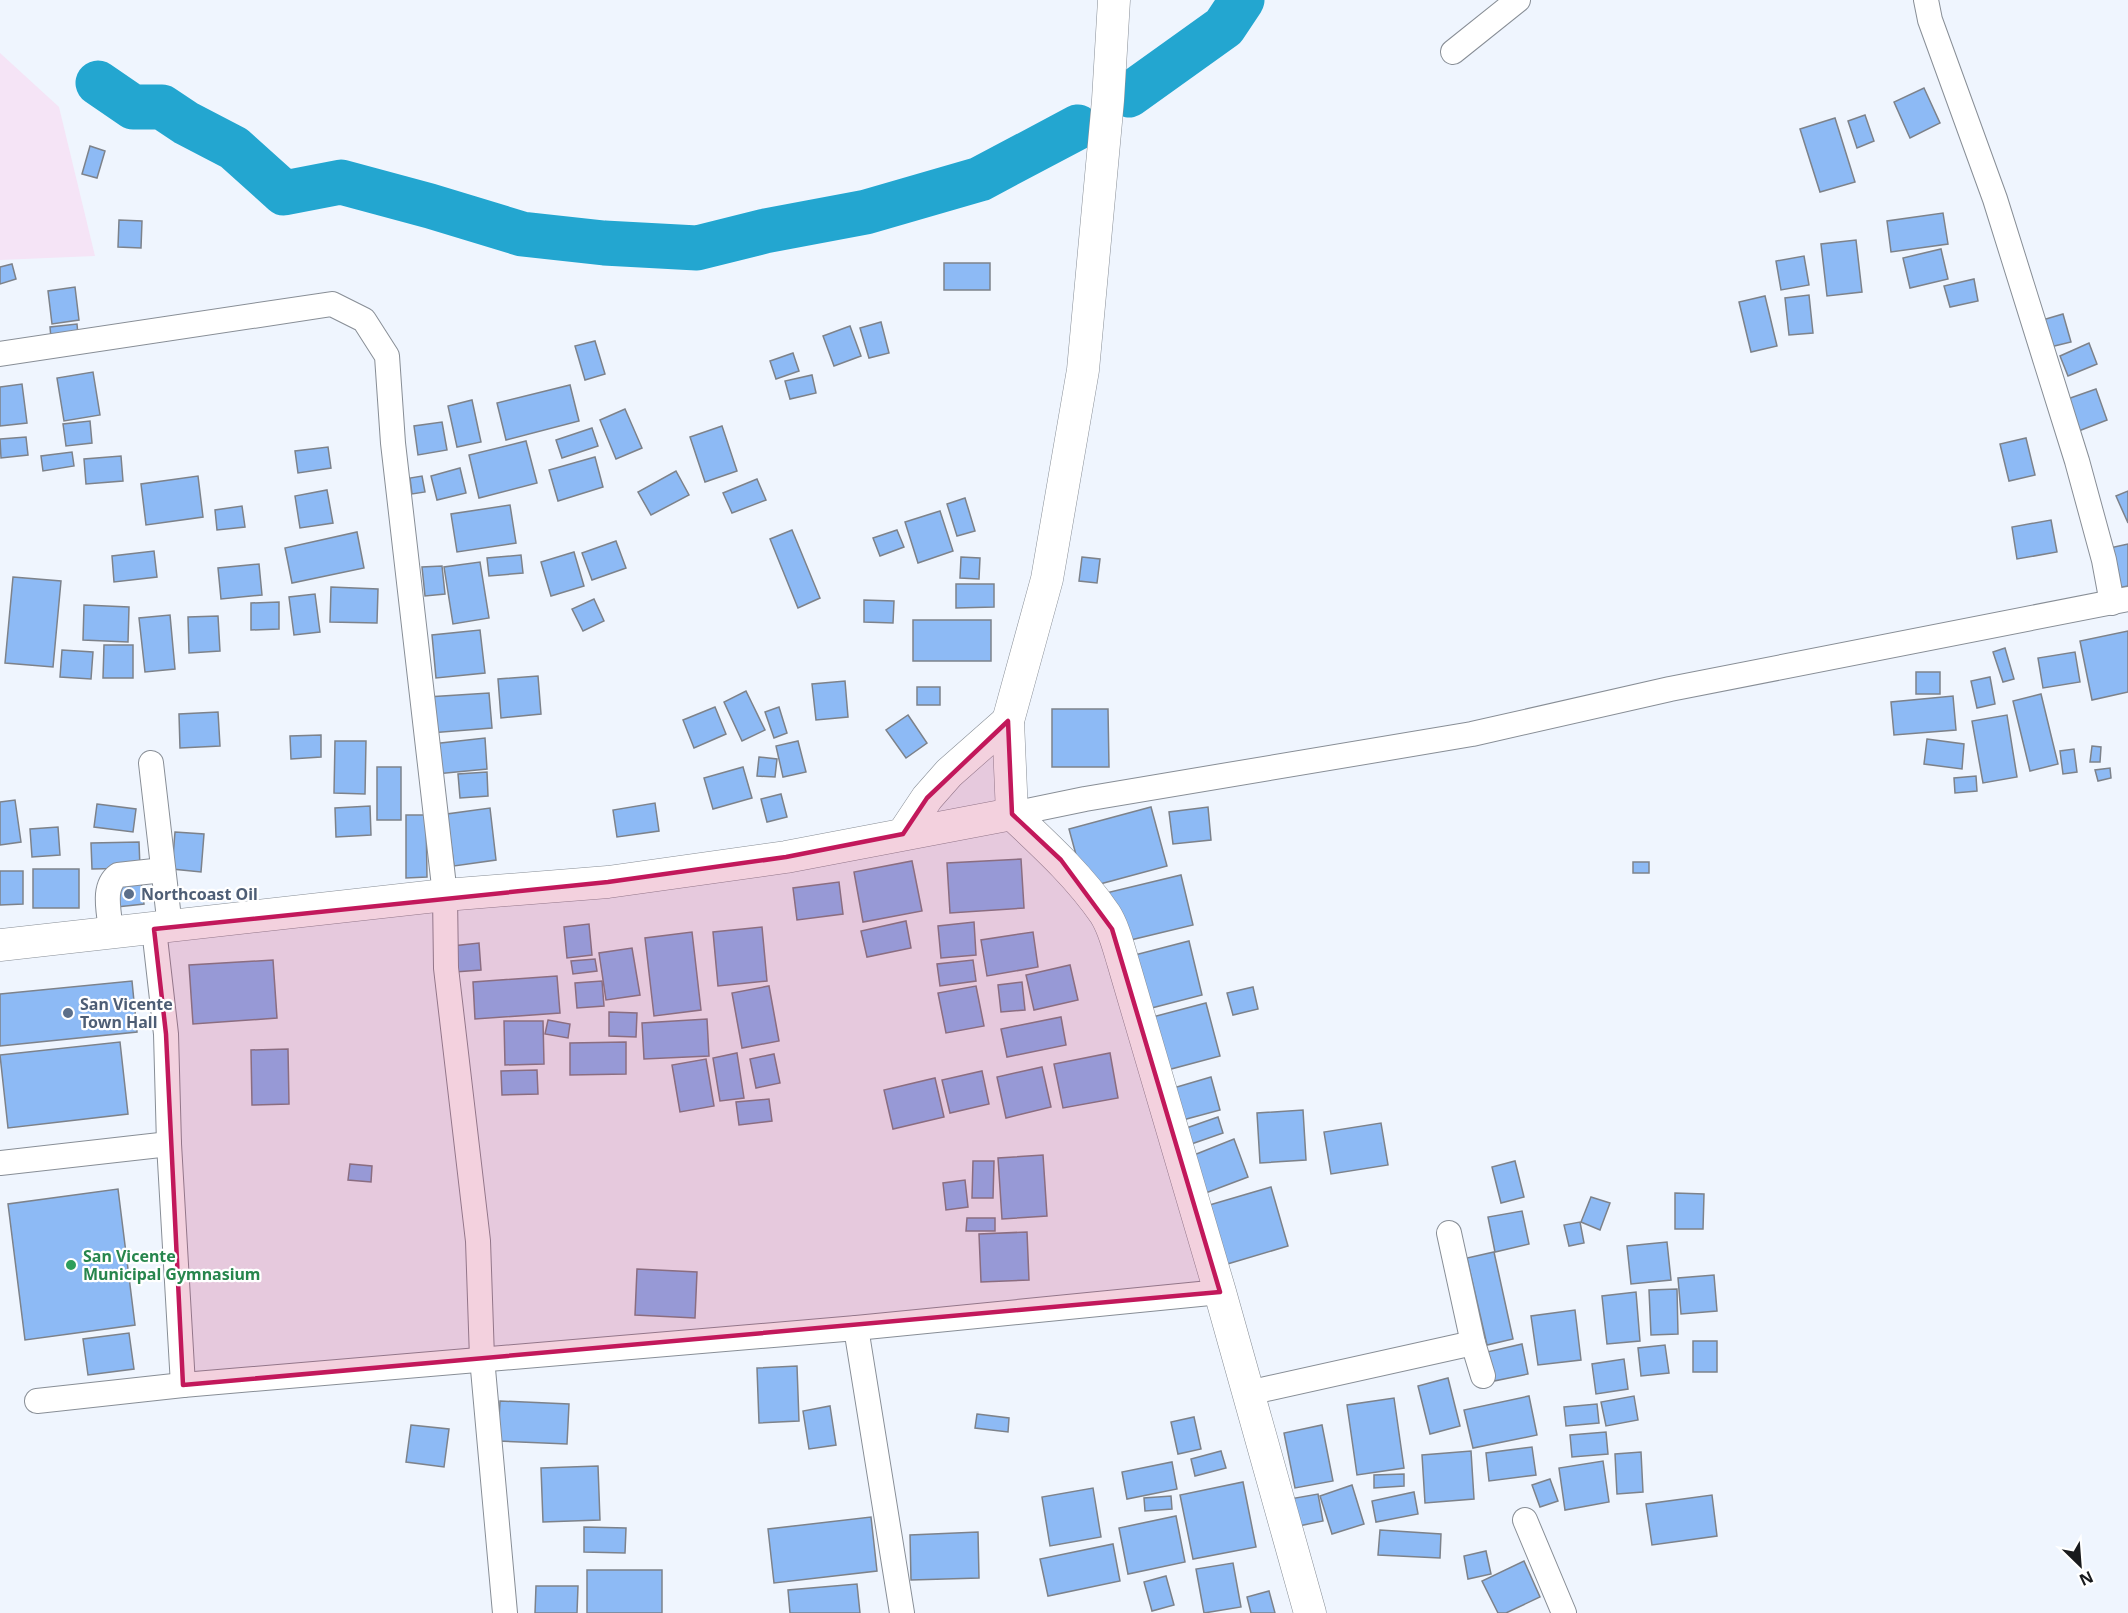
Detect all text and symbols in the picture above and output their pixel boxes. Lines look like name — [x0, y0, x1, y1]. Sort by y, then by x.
place label: Northcoast Oil — [141, 883, 258, 905]
marker: Northcoast Oil — [122, 887, 136, 901]
place label: San Vicente Town Hall — [80, 993, 173, 1033]
marker: San Vicente Town Hall — [61, 1006, 75, 1020]
place label: San Vicente Municipal Gymnasium — [83, 1245, 260, 1285]
marker: San Vicente Municipal Gymnasium — [64, 1258, 78, 1272]
north arrow — [2050, 1535, 2110, 1595]
text: N — [2076, 1566, 2097, 1591]

